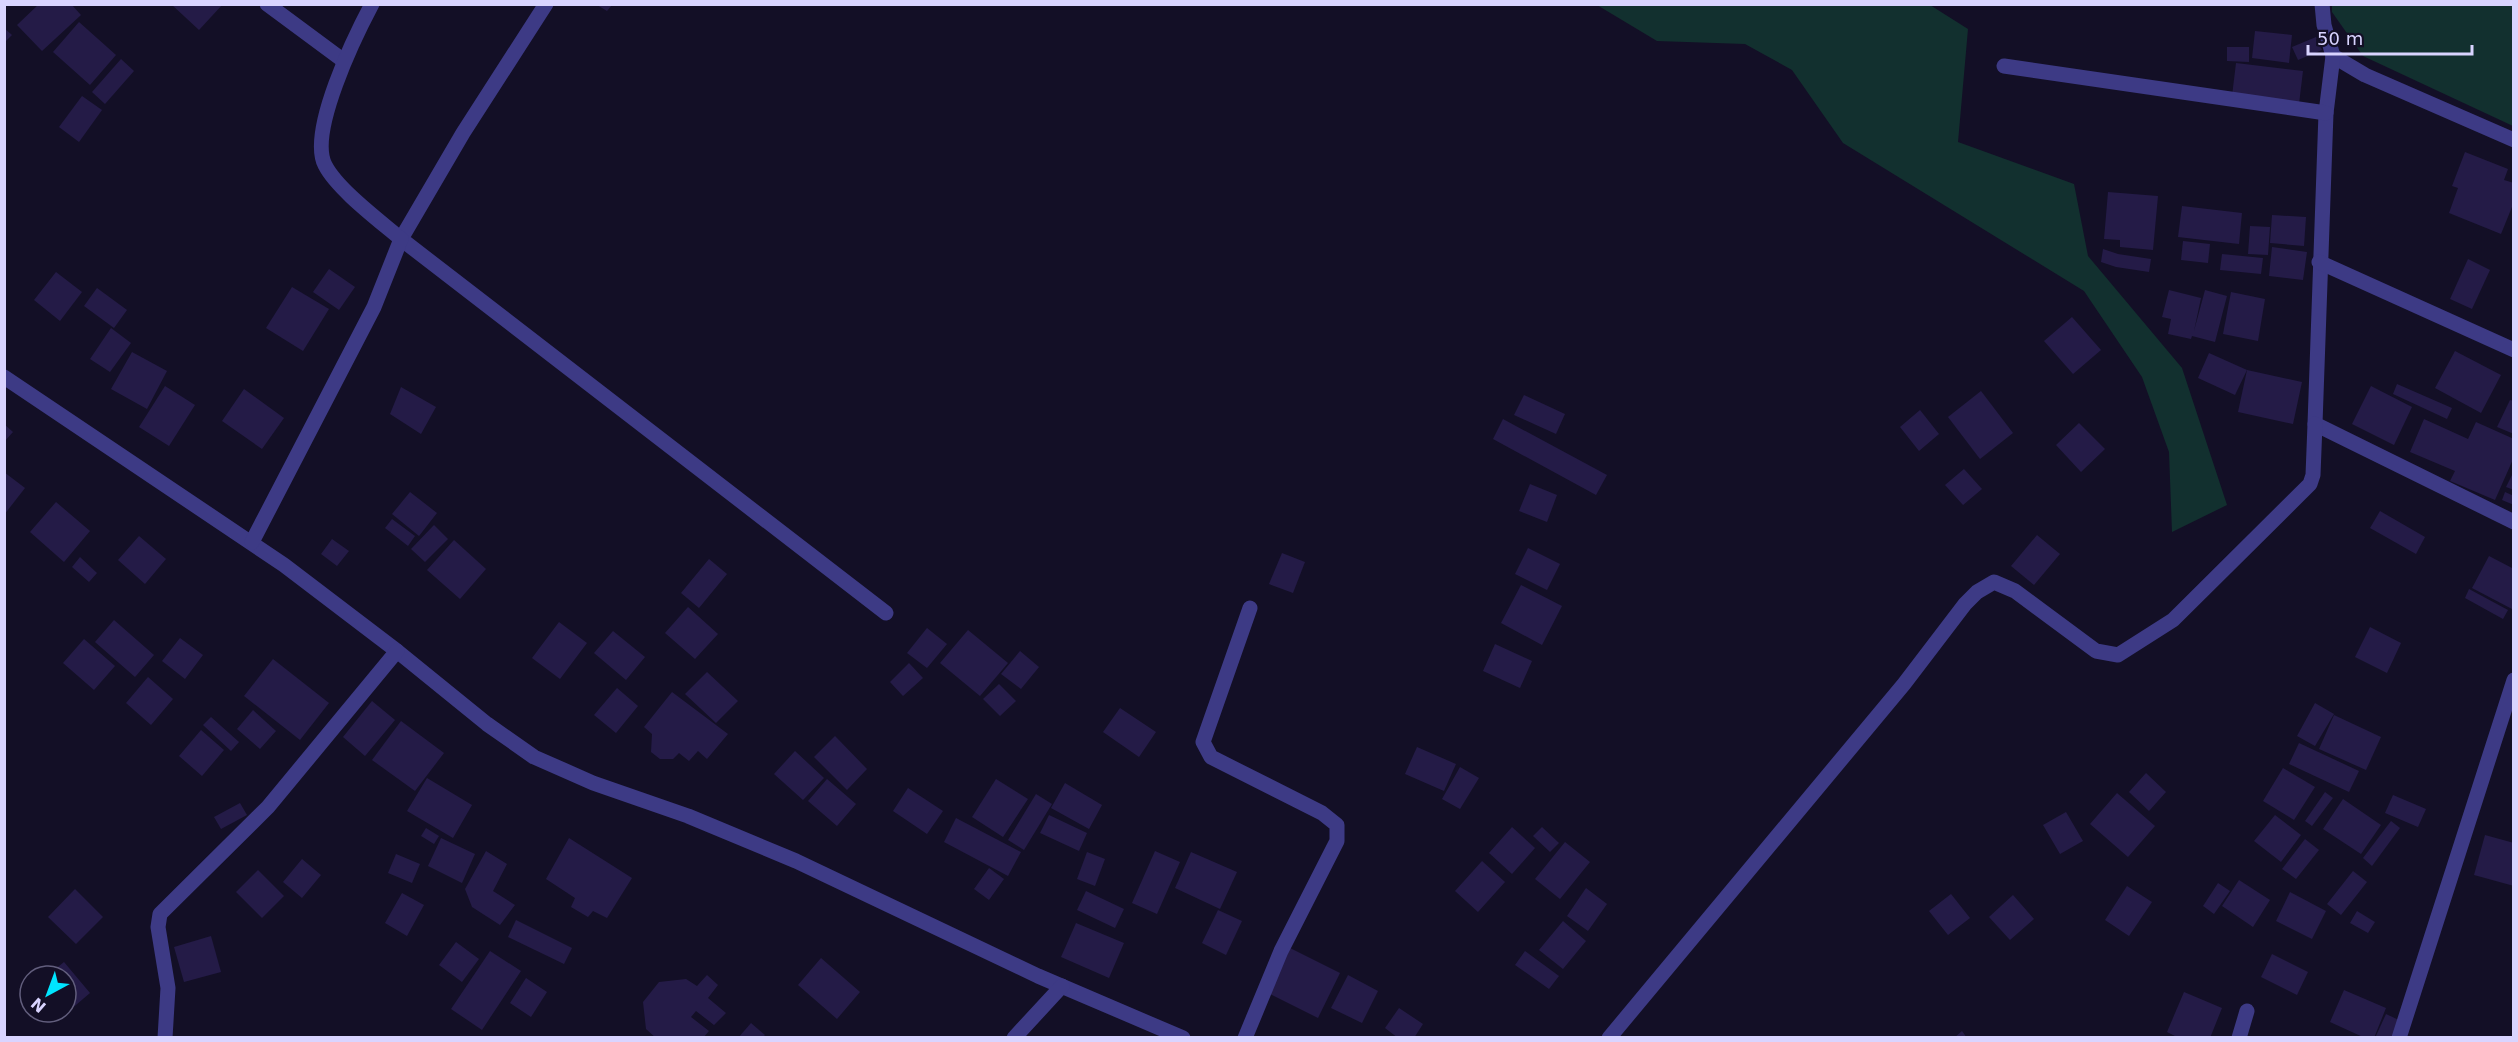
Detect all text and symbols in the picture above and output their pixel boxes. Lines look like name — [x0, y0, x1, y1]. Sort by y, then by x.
scale bar — [2308, 18, 2472, 56]
text: 50 m — [2317, 28, 2363, 49]
north arrow — [18, 964, 78, 1024]
text: N — [27, 993, 50, 1017]

